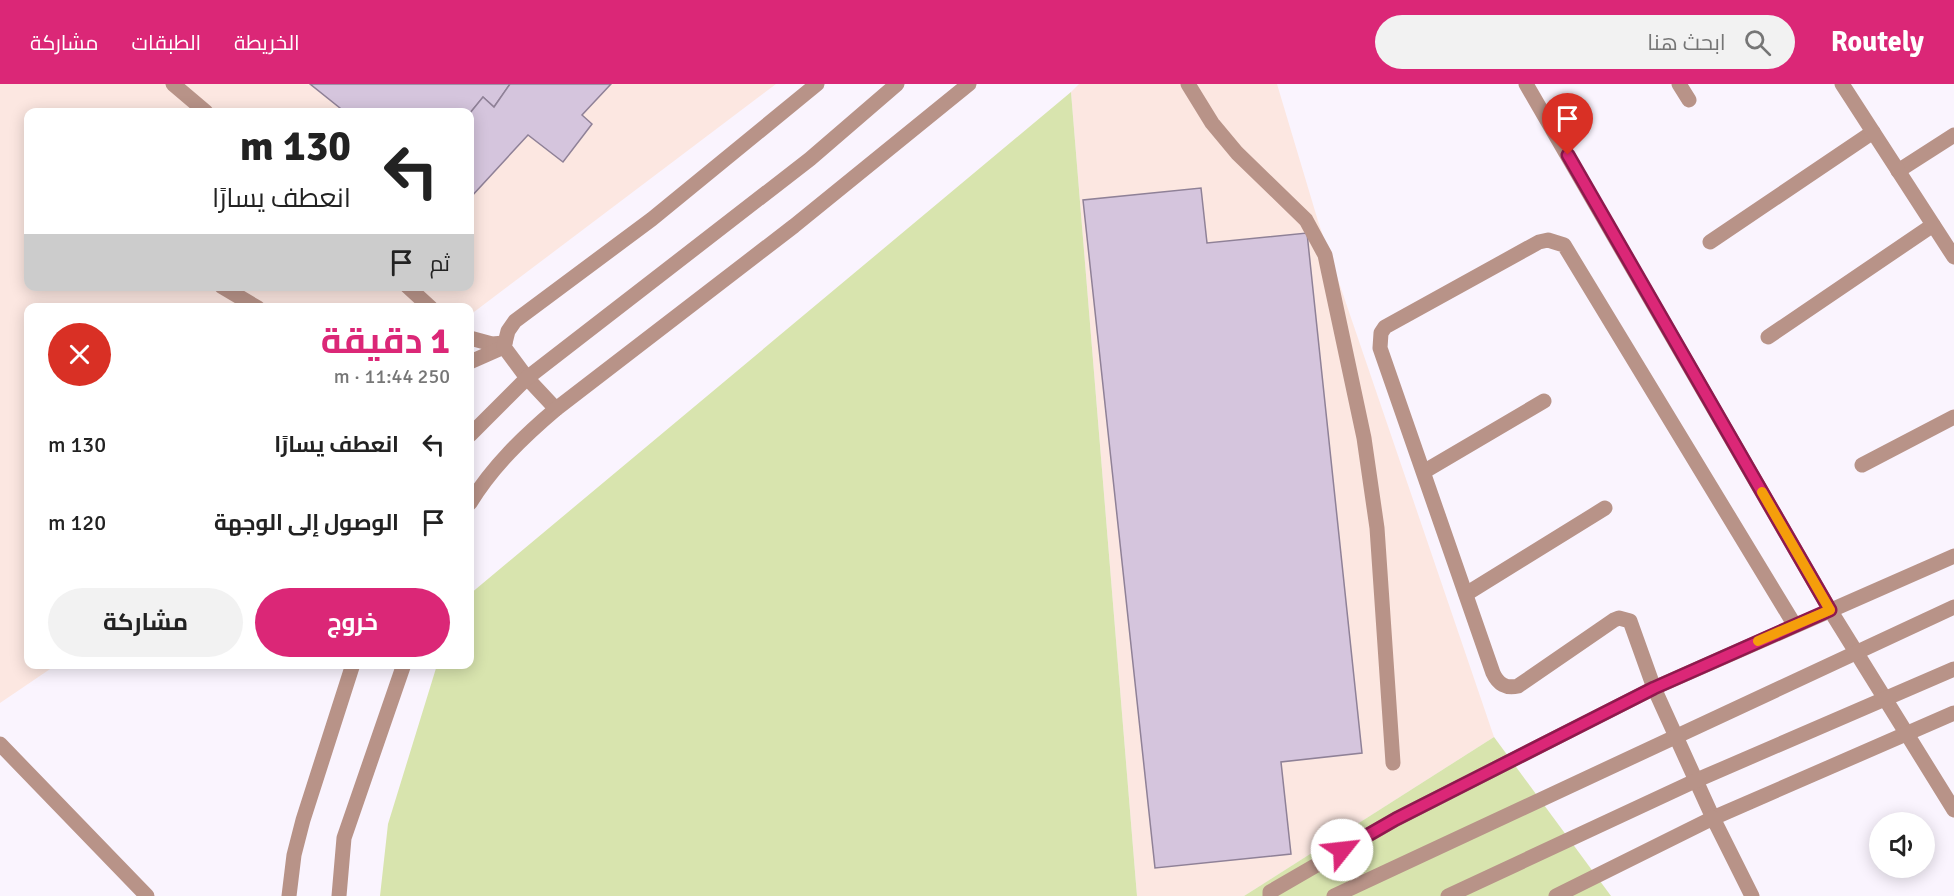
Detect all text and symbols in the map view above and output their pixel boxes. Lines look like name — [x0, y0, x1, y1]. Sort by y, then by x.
search box — [1375, 15, 1795, 69]
text: Routely — [1831, 25, 1924, 59]
icon: search — [1741, 26, 1774, 59]
text: ابحث هنا — [1647, 29, 1726, 56]
text: مشاركة — [30, 30, 99, 56]
text: الطبقات — [132, 30, 201, 56]
text: الخريطة — [234, 30, 300, 56]
pin — [1542, 93, 1593, 155]
icon: arrive — [1551, 102, 1584, 135]
text: 130 m — [240, 121, 351, 172]
icon: left — [372, 132, 450, 210]
text: انعطف يسارًا — [212, 182, 351, 215]
icon: arrive — [385, 246, 418, 279]
text: ثم — [430, 250, 450, 277]
text: 1 دقيقة — [321, 319, 450, 364]
button: close — [48, 323, 111, 386]
text: 250 m · 11:44 — [334, 364, 450, 389]
icon: left — [417, 428, 450, 461]
text: 130 m — [48, 431, 106, 458]
text: انعطف يسارًا — [274, 431, 399, 458]
icon: arrive — [417, 506, 450, 539]
text: 120 m — [48, 509, 106, 536]
text: الوصول إلى الوجهة — [214, 509, 399, 536]
button: مشاركة — [48, 588, 243, 657]
button: خروج — [255, 588, 450, 657]
map controls — [1869, 812, 1935, 878]
button: sound — [1869, 812, 1935, 878]
position arrow — [1310, 818, 1374, 882]

